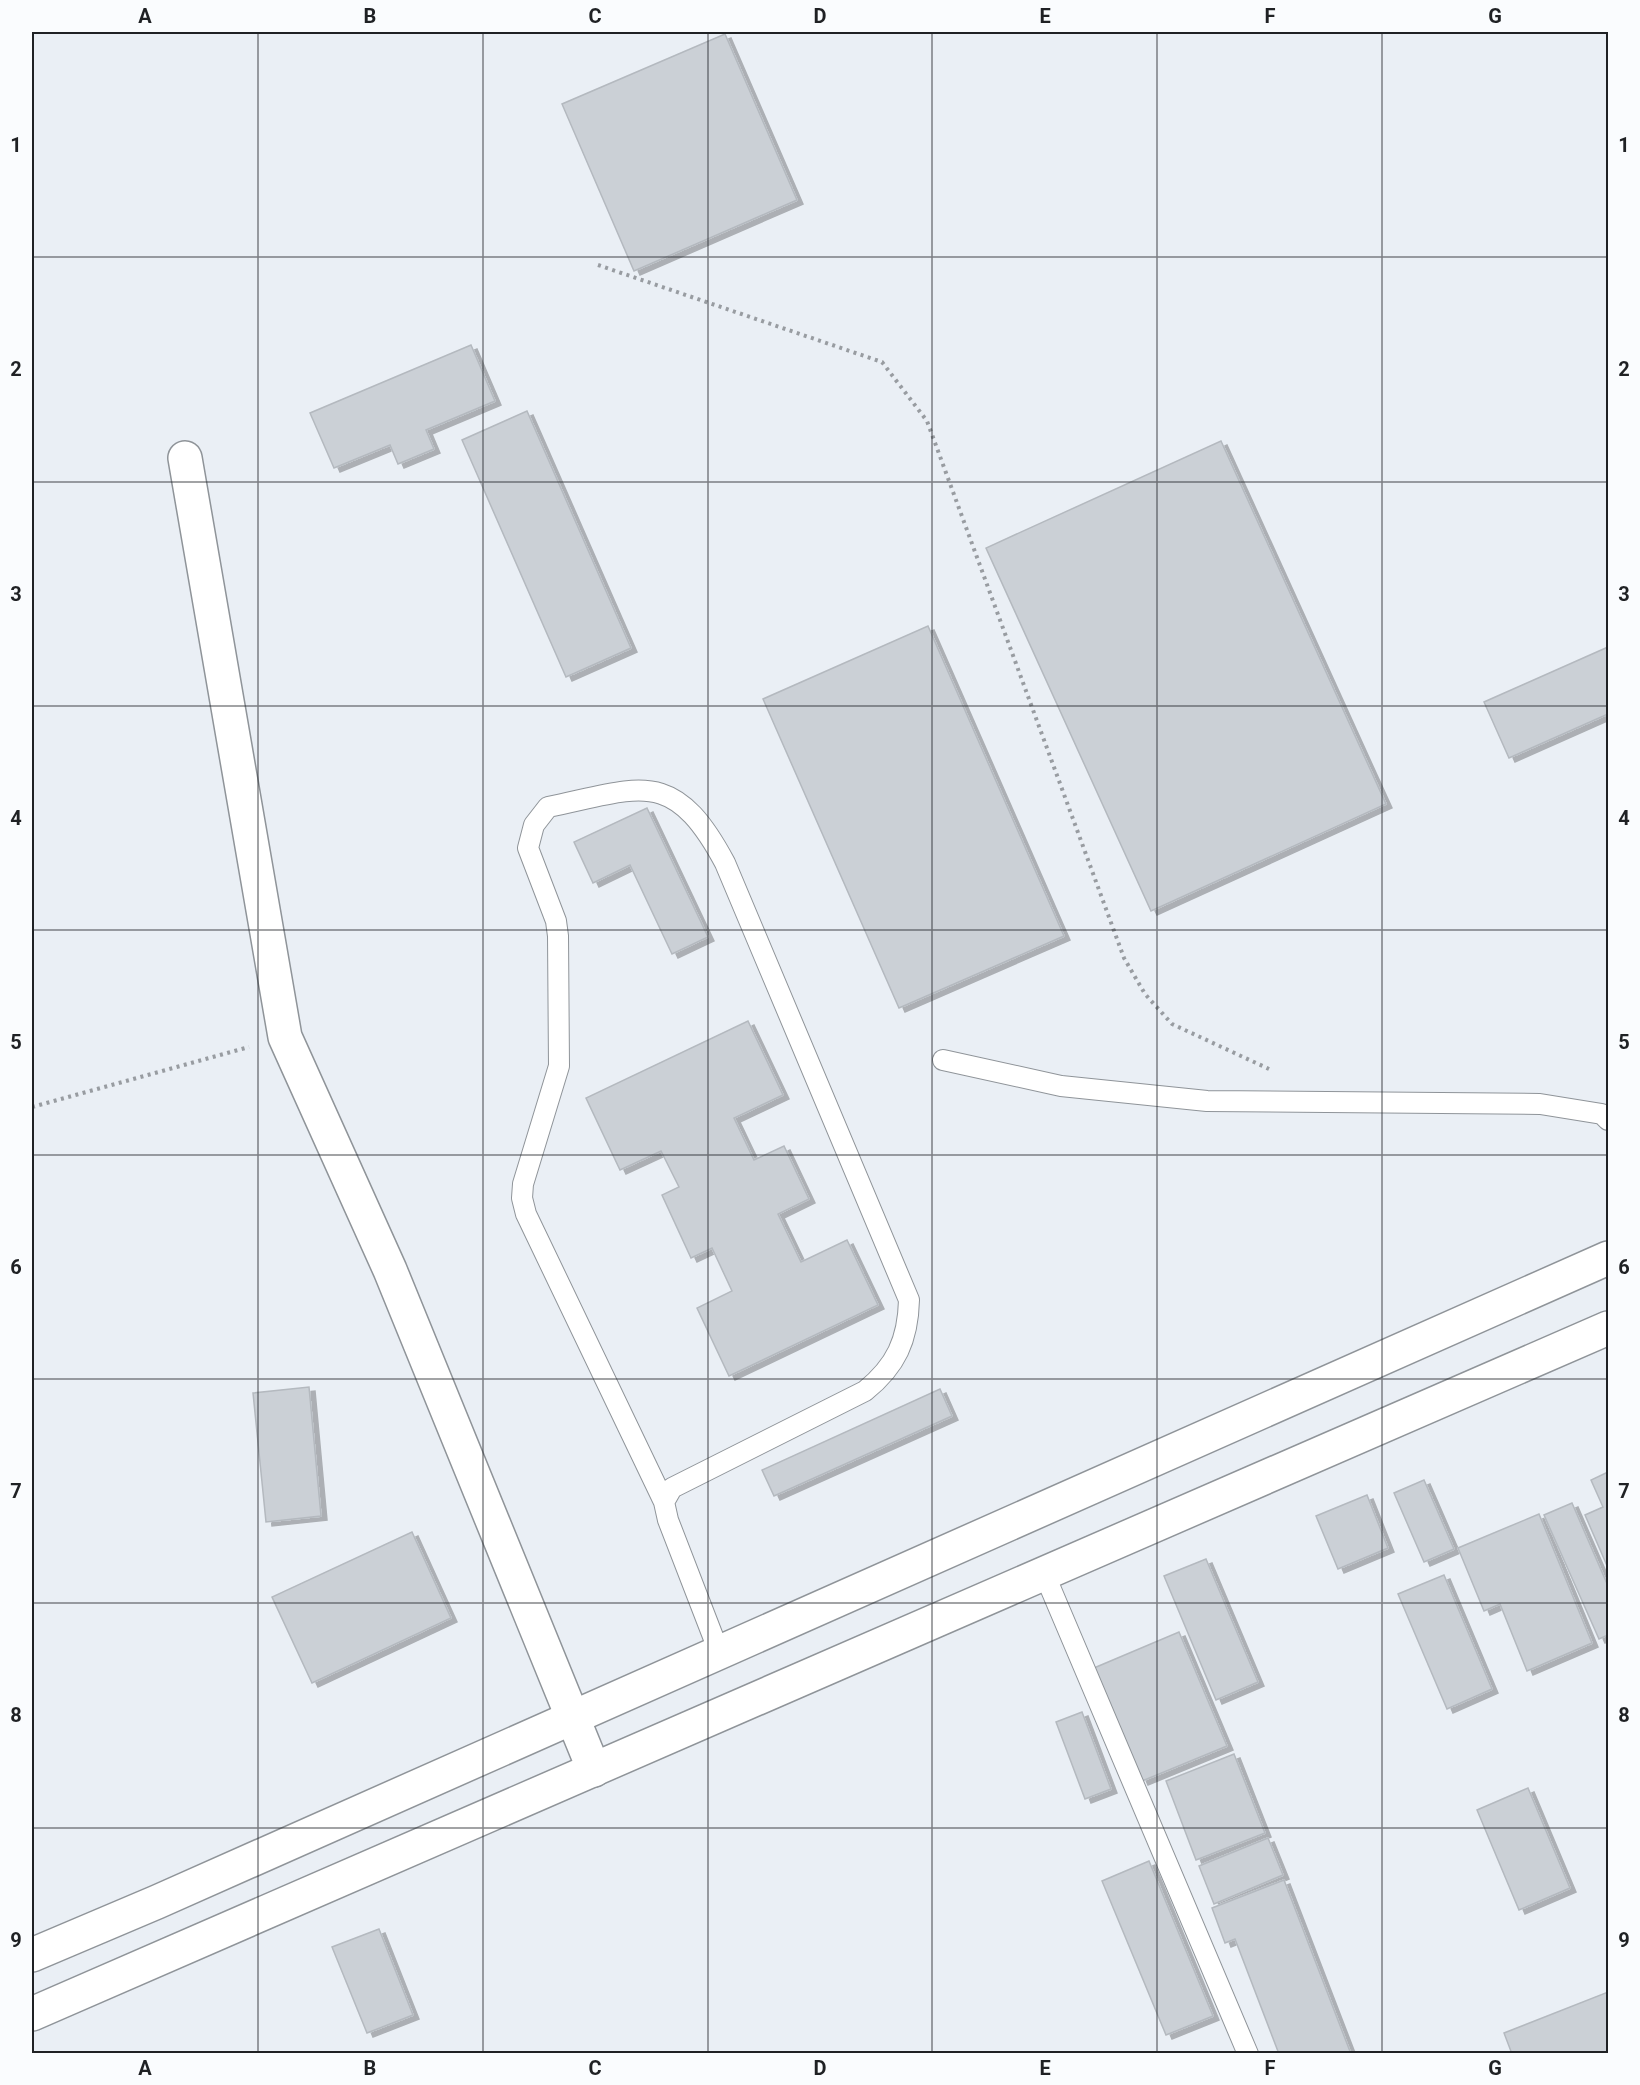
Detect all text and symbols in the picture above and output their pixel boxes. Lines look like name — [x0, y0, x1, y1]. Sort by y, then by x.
text: A — [138, 4, 152, 28]
text: B — [364, 4, 376, 28]
text: C — [588, 4, 602, 28]
text: D — [814, 4, 827, 28]
text: E — [1039, 4, 1051, 28]
text: F — [1265, 4, 1276, 28]
text: G — [1488, 4, 1502, 28]
text: 1 — [10, 133, 22, 157]
text: 1 — [1618, 133, 1630, 157]
text: 2 — [10, 357, 22, 381]
text: 2 — [1618, 357, 1630, 381]
text: 3 — [10, 582, 22, 606]
text: 3 — [1618, 582, 1630, 606]
text: 4 — [10, 806, 22, 830]
text: 4 — [1618, 806, 1630, 830]
text: 5 — [10, 1030, 22, 1054]
text: 5 — [1618, 1030, 1630, 1054]
text: 6 — [10, 1255, 22, 1279]
text: 6 — [1618, 1255, 1630, 1279]
text: 7 — [10, 1479, 22, 1503]
text: 7 — [1618, 1479, 1630, 1503]
text: 8 — [10, 1703, 22, 1727]
text: 8 — [1618, 1703, 1630, 1727]
text: 9 — [10, 1928, 22, 1952]
text: 9 — [1618, 1928, 1630, 1952]
text: A — [138, 2056, 152, 2080]
text: B — [364, 2056, 376, 2080]
text: C — [588, 2056, 602, 2080]
text: D — [814, 2056, 827, 2080]
text: E — [1039, 2056, 1051, 2080]
text: F — [1265, 2056, 1276, 2080]
text: G — [1488, 2056, 1502, 2080]

